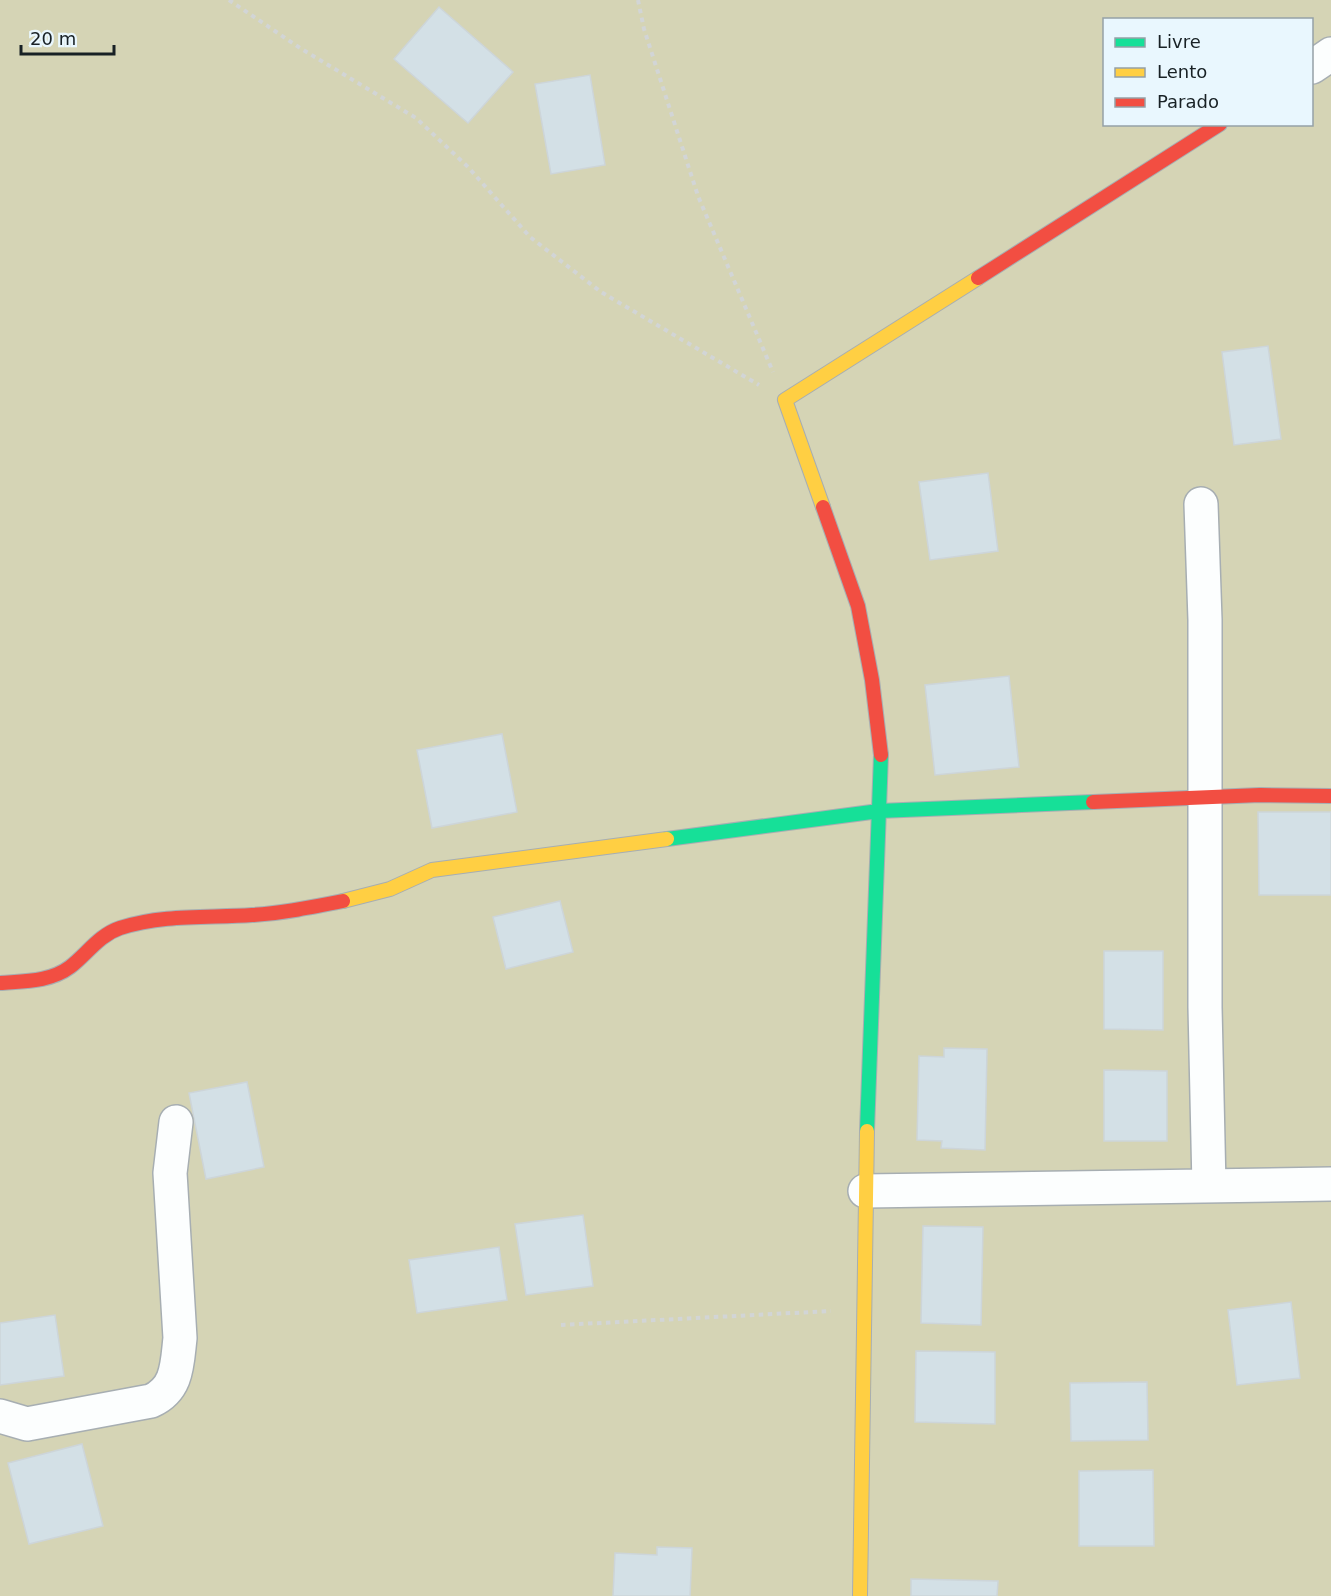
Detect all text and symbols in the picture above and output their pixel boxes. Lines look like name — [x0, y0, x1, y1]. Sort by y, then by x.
scale bar — [21, 18, 114, 56]
legend — [1103, 18, 1313, 126]
text: 20 m — [30, 28, 76, 49]
text: Livre — [1157, 31, 1201, 52]
text: Lento — [1157, 61, 1207, 82]
text: Parado — [1157, 91, 1219, 112]

